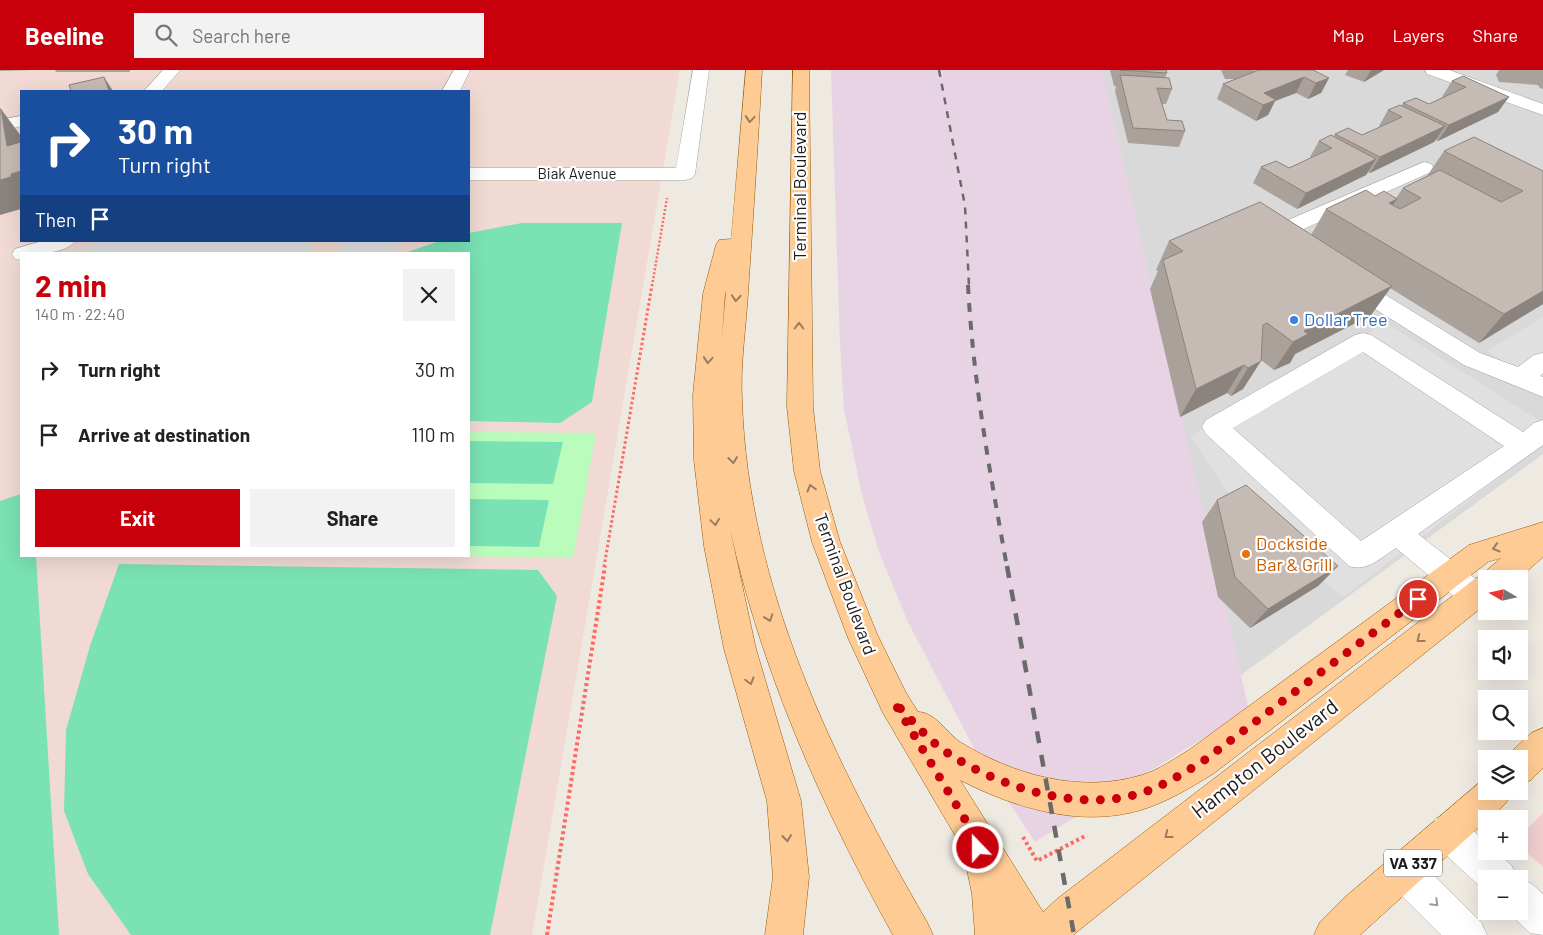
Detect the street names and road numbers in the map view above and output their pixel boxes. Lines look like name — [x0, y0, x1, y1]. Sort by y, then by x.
street label: Terminal Boulevard — [788, 111, 810, 261]
street label: Biak Avenue — [537, 164, 617, 182]
street label: Terminal Boulevard — [810, 510, 882, 658]
street label: Hampton Boulevard — [1186, 693, 1342, 823]
road number: VA 337 — [1384, 850, 1442, 876]

